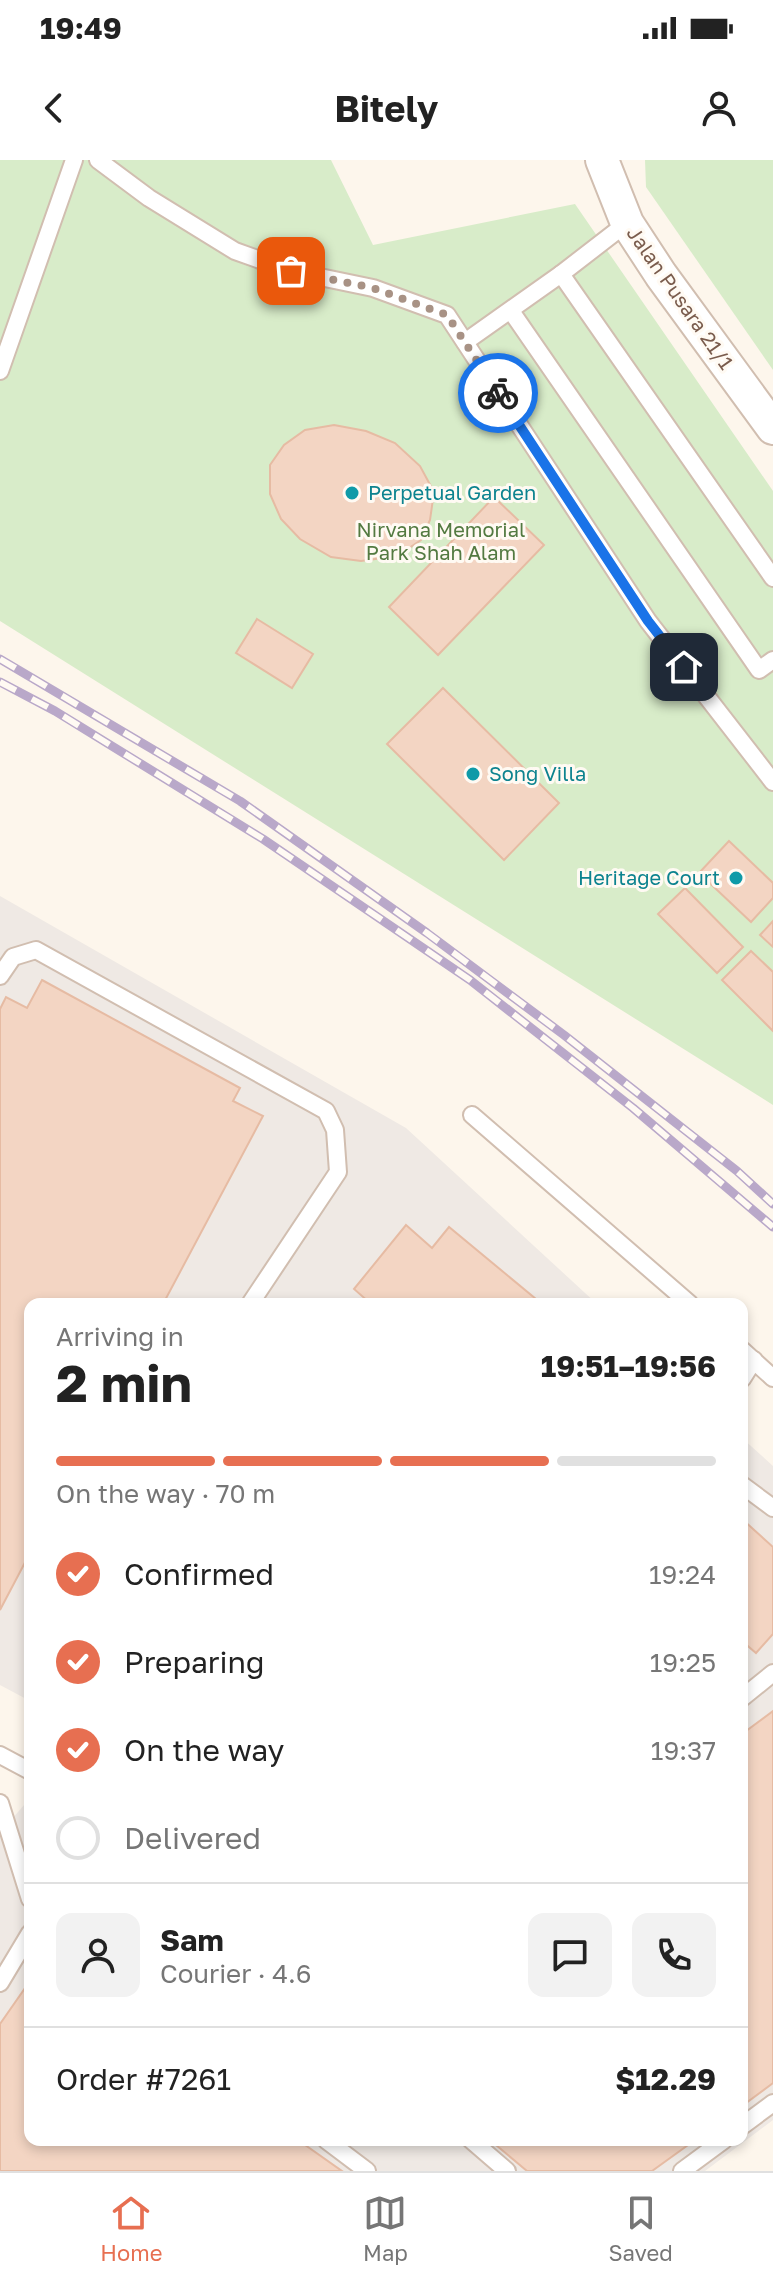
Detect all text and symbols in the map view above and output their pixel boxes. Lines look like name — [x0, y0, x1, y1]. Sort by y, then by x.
text: 19:49 — [40, 10, 122, 46]
icon: back — [32, 86, 76, 130]
icon: person — [697, 86, 741, 130]
text: Bitely — [335, 87, 438, 130]
street label: Jalan Pusara 21/1 — [623, 221, 739, 374]
pin — [257, 237, 325, 305]
icon: bag — [269, 249, 313, 293]
courier — [458, 353, 538, 433]
icon: bike — [476, 371, 520, 415]
place label: Perpetual Garden — [368, 480, 536, 504]
marker: Perpetual Garden — [343, 484, 361, 502]
park label: Nirvana Memorial Park Shah Alam — [357, 517, 525, 564]
pin — [650, 633, 718, 701]
icon: home — [662, 645, 706, 689]
place label: Song Villa — [489, 761, 586, 785]
marker: Song Villa — [464, 765, 482, 783]
place label: Heritage Court — [578, 865, 720, 889]
marker: Heritage Court — [727, 869, 745, 887]
text: Arriving in — [56, 1321, 184, 1352]
text: 19:51–19:56 — [541, 1348, 716, 1384]
text: 2 min — [56, 1351, 192, 1413]
text: On the way · 70 m — [56, 1478, 275, 1509]
icon: check — [56, 1552, 100, 1596]
text: Confirmed — [124, 1556, 274, 1592]
text: 19:24 — [649, 1559, 716, 1590]
icon: check — [56, 1640, 100, 1684]
text: Preparing — [124, 1644, 265, 1680]
text: 19:25 — [650, 1647, 716, 1678]
icon: check — [56, 1728, 100, 1772]
text: On the way — [124, 1732, 284, 1768]
text: 19:37 — [651, 1735, 716, 1766]
text: Delivered — [124, 1820, 261, 1856]
button: person — [56, 1913, 140, 1997]
button: chat — [528, 1913, 612, 1997]
button: phone — [632, 1913, 716, 1997]
text: Sam — [160, 1922, 224, 1958]
text: Courier · 4.6 — [160, 1958, 312, 1989]
text: Order #7261 — [56, 2061, 231, 2097]
text: $12.29 — [615, 2061, 716, 2097]
tab: Home — [100, 2191, 162, 2266]
tab: Map — [363, 2191, 408, 2266]
tab: Saved — [608, 2191, 673, 2266]

